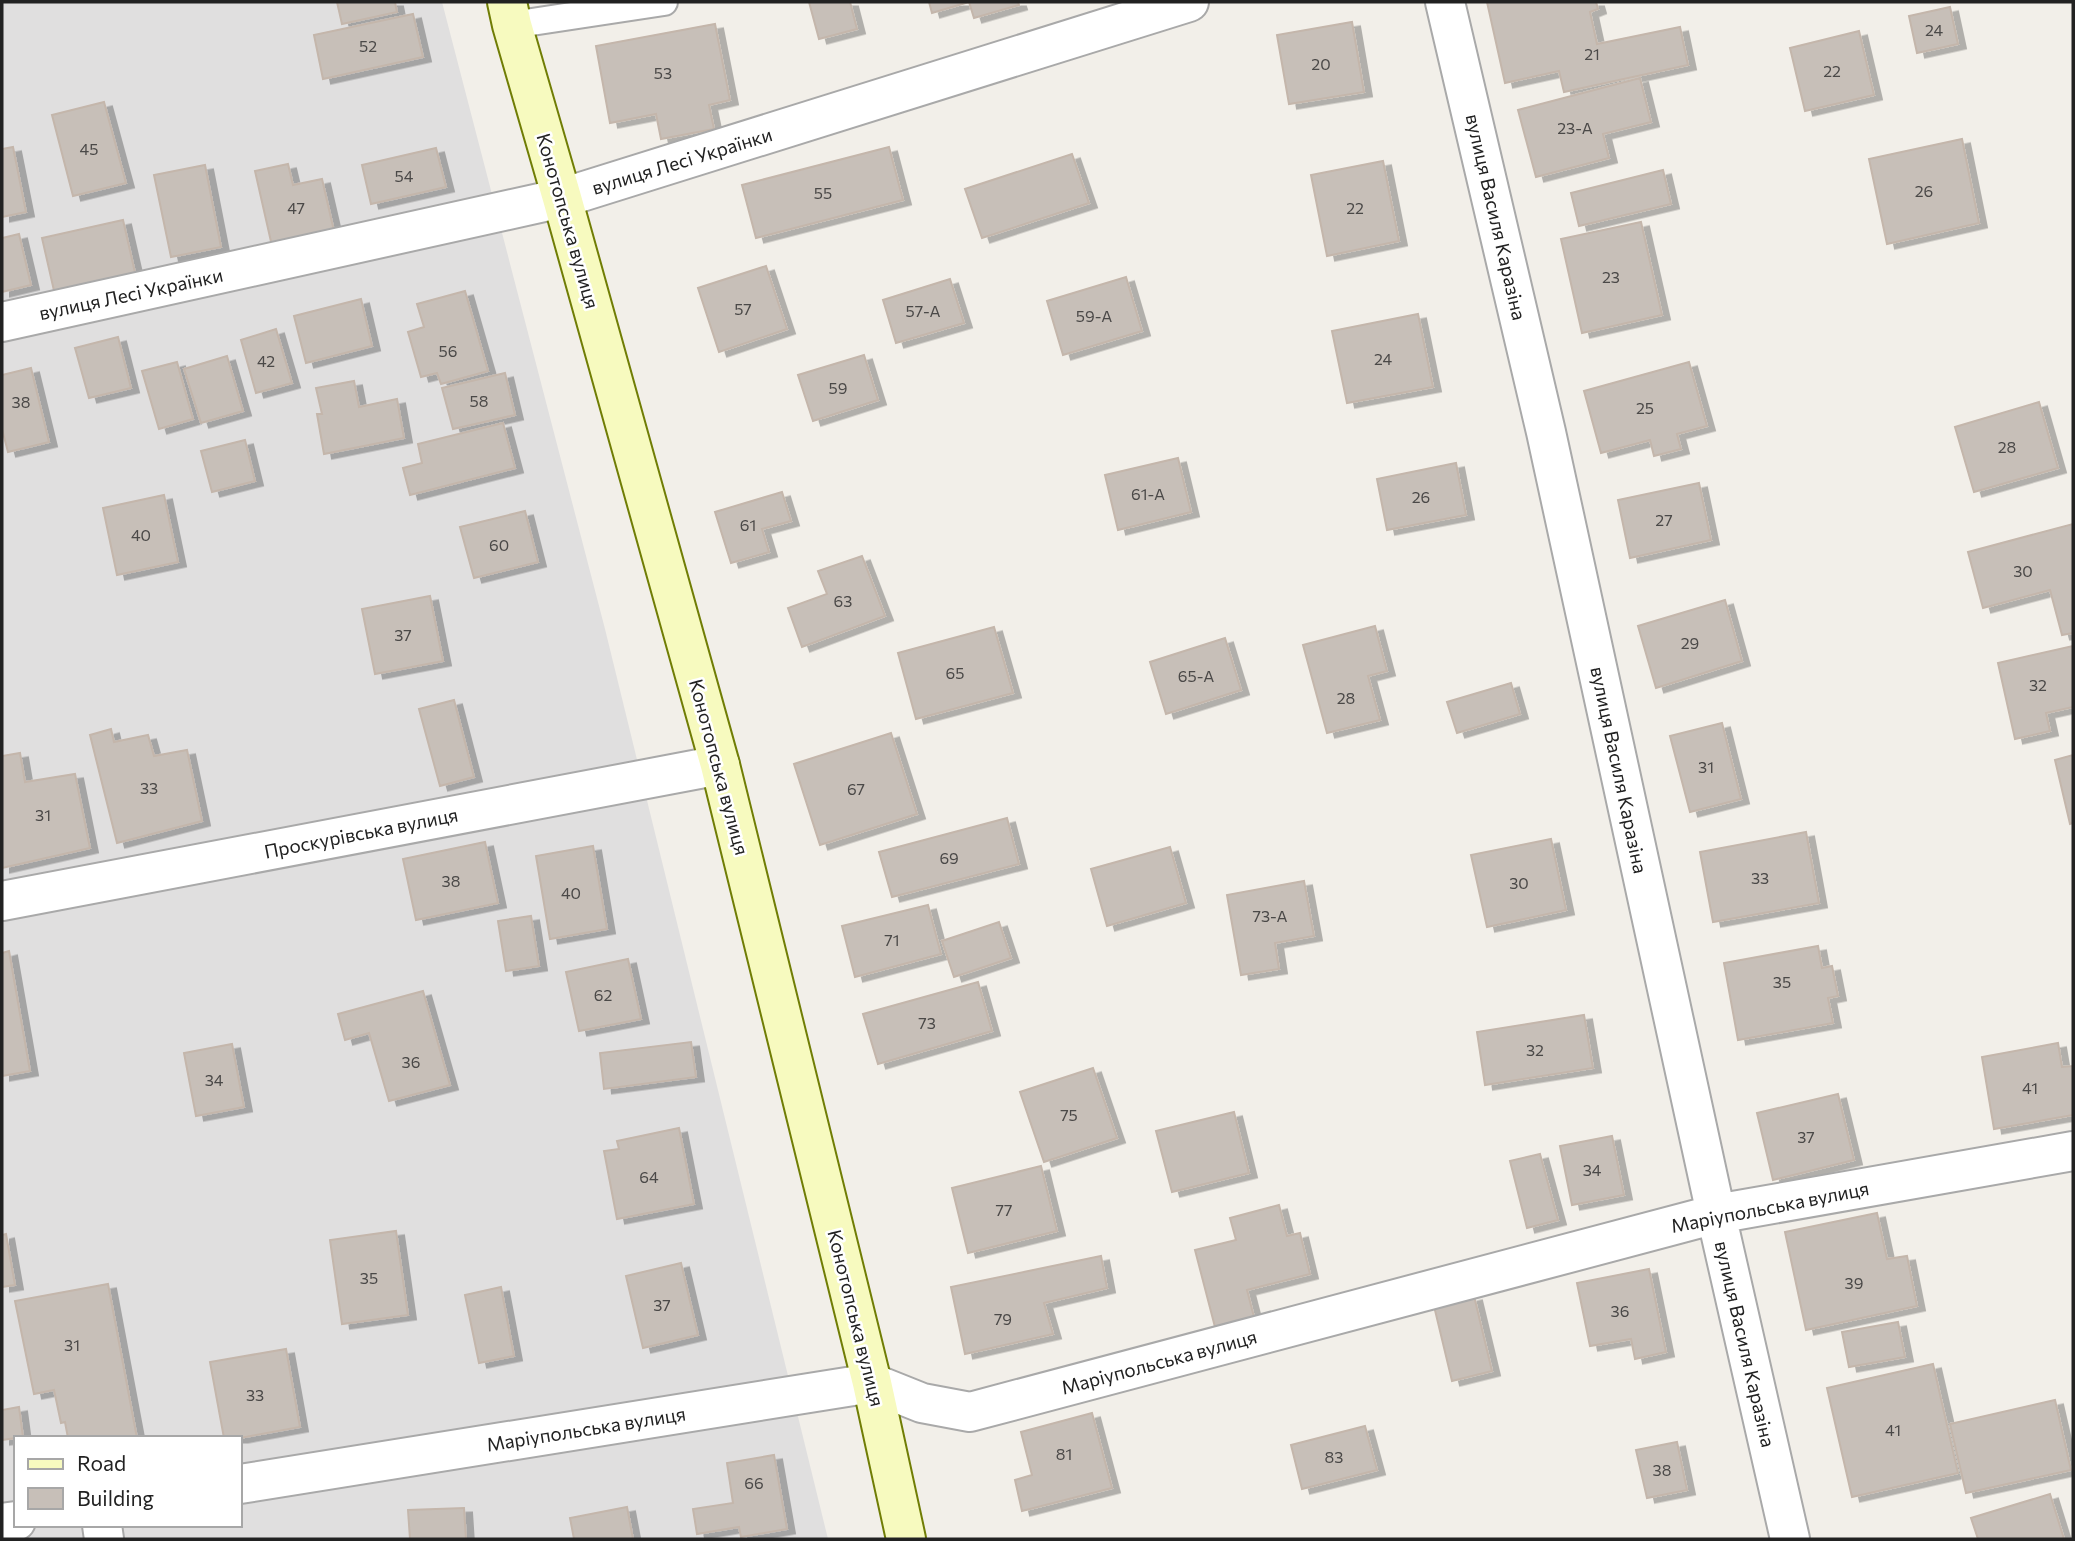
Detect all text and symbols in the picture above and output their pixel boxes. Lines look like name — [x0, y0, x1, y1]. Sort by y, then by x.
house number: 24 — [1925, 20, 1943, 39]
house number: 52 — [359, 36, 377, 55]
house number: 21 — [1584, 44, 1600, 63]
house number: 20 — [1311, 54, 1331, 73]
house number: 22 — [1823, 61, 1841, 80]
house number: 53 — [654, 63, 672, 82]
street label: вулиця Василя Каразіна — [1462, 111, 1531, 322]
house number: 23-А — [1557, 118, 1593, 137]
street label: вулиця Лесі Українки — [589, 122, 775, 199]
street label: Конотопська вулиця — [532, 131, 605, 311]
house number: 45 — [80, 139, 98, 158]
house number: 54 — [395, 166, 414, 185]
house number: 26 — [1915, 181, 1933, 200]
house number: 55 — [814, 183, 832, 202]
house number: 47 — [287, 198, 305, 217]
house number: 22 — [1346, 198, 1364, 217]
street label: вулиця Лесі Українки — [37, 263, 225, 324]
house number: 23 — [1602, 267, 1620, 286]
house number: 57 — [734, 299, 752, 318]
house number: 57-А — [905, 301, 941, 320]
house number: 59-А — [1076, 306, 1112, 325]
house number: 56 — [439, 341, 457, 360]
house number: 24 — [1374, 349, 1392, 368]
house number: 42 — [257, 351, 275, 370]
house number: 59 — [829, 378, 847, 397]
house number: 58 — [470, 391, 488, 410]
house number: 38 — [12, 392, 30, 411]
house number: 25 — [1636, 398, 1654, 417]
house number: 28 — [1998, 437, 2016, 456]
house number: 61-А — [1131, 484, 1165, 503]
house number: 26 — [1412, 487, 1430, 506]
house number: 27 — [1655, 510, 1673, 529]
house number: 61 — [740, 515, 756, 534]
house number: 40 — [131, 525, 151, 544]
house number: 60 — [489, 535, 509, 554]
house number: 30 — [2013, 561, 2033, 580]
house number: 63 — [834, 591, 852, 610]
house number: 37 — [394, 625, 412, 644]
house number: 29 — [1681, 633, 1699, 652]
house number: 65 — [946, 663, 964, 682]
street label: вулиця Василя Каразіна — [1586, 664, 1653, 876]
house number: 65-А — [1178, 666, 1214, 685]
house number: 32 — [2029, 675, 2047, 694]
street label: Конотопська вулиця — [685, 676, 754, 857]
house number: 28 — [1337, 688, 1355, 707]
house number: 31 — [1698, 757, 1714, 776]
house number: 33 — [140, 778, 158, 797]
house number: 67 — [847, 779, 865, 798]
street label: Проскурівська вулиця — [262, 802, 460, 863]
house number: 31 — [35, 805, 51, 824]
house number: 69 — [939, 848, 959, 867]
house number: 33 — [1751, 868, 1769, 887]
house number: 38 — [442, 871, 460, 890]
house number: 30 — [1509, 873, 1529, 892]
house number: 40 — [561, 883, 581, 902]
house number: 73-А — [1252, 906, 1288, 925]
house number: 71 — [884, 930, 900, 949]
house number: 35 — [1773, 972, 1791, 991]
house number: 62 — [594, 985, 612, 1004]
house number: 73 — [918, 1013, 936, 1032]
house number: 32 — [1526, 1040, 1544, 1059]
house number: 36 — [402, 1052, 420, 1071]
house number: 34 — [205, 1070, 224, 1089]
house number: 41 — [2022, 1078, 2038, 1097]
house number: 75 — [1060, 1105, 1078, 1124]
house number: 37 — [1797, 1127, 1815, 1146]
house number: 34 — [1583, 1160, 1602, 1179]
house number: 64 — [639, 1167, 659, 1186]
street label: Маріупольська вулиця — [1669, 1176, 1871, 1237]
house number: 77 — [996, 1200, 1012, 1219]
street label: Конотопська вулиця — [823, 1227, 890, 1409]
street label: вулиця Василя Каразіна — [1711, 1238, 1780, 1449]
house number: 35 — [360, 1268, 378, 1287]
house number: 39 — [1845, 1273, 1863, 1292]
house number: 37 — [653, 1295, 671, 1314]
house number: 36 — [1611, 1301, 1629, 1320]
house number: 79 — [994, 1309, 1012, 1328]
street label: Маріупольська вулиця — [1059, 1324, 1259, 1399]
house number: 31 — [64, 1335, 80, 1354]
house number: 33 — [246, 1385, 264, 1404]
street label: Маріупольська вулиця — [485, 1401, 687, 1456]
house number: 41 — [1885, 1420, 1901, 1439]
legend — [14, 1436, 242, 1527]
house number: 81 — [1056, 1444, 1072, 1463]
house number: 83 — [1325, 1447, 1343, 1466]
text: Road — [77, 1450, 126, 1475]
house number: 38 — [1653, 1460, 1671, 1479]
house number: 66 — [744, 1473, 764, 1492]
text: Building — [77, 1485, 154, 1510]

